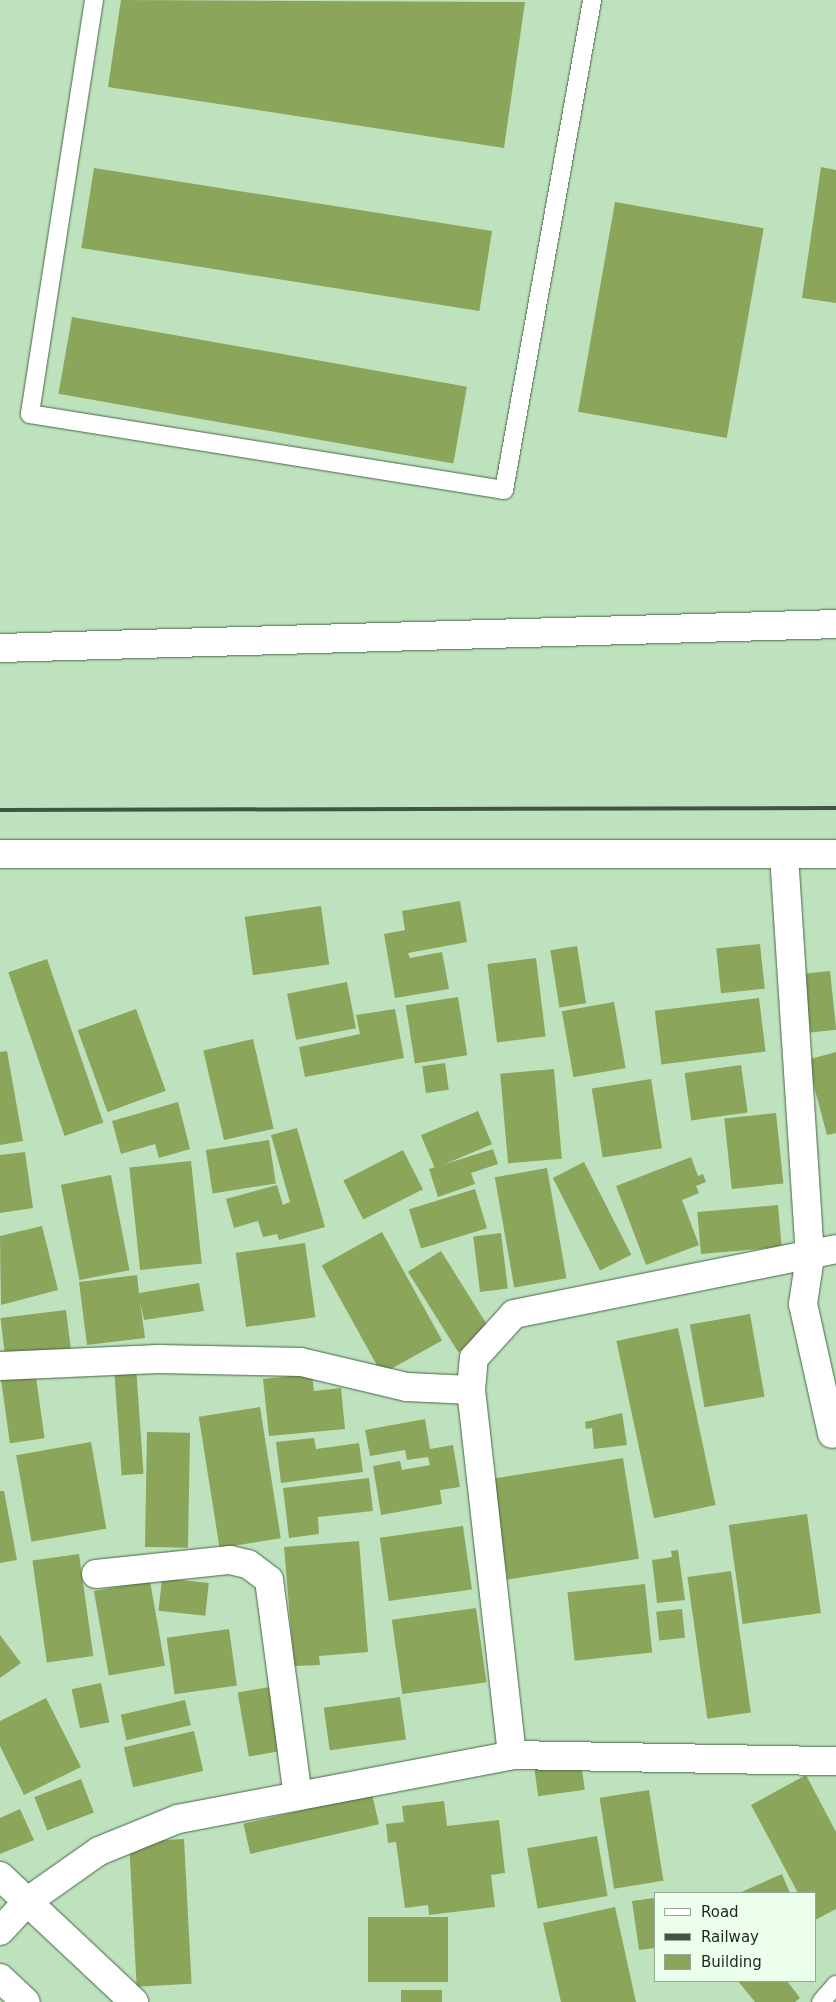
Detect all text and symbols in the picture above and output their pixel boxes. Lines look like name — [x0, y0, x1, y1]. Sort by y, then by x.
legend — [654, 1892, 816, 1982]
text: Road — [701, 1903, 739, 1921]
text: Railway — [701, 1928, 759, 1946]
text: Building — [701, 1953, 762, 1971]

